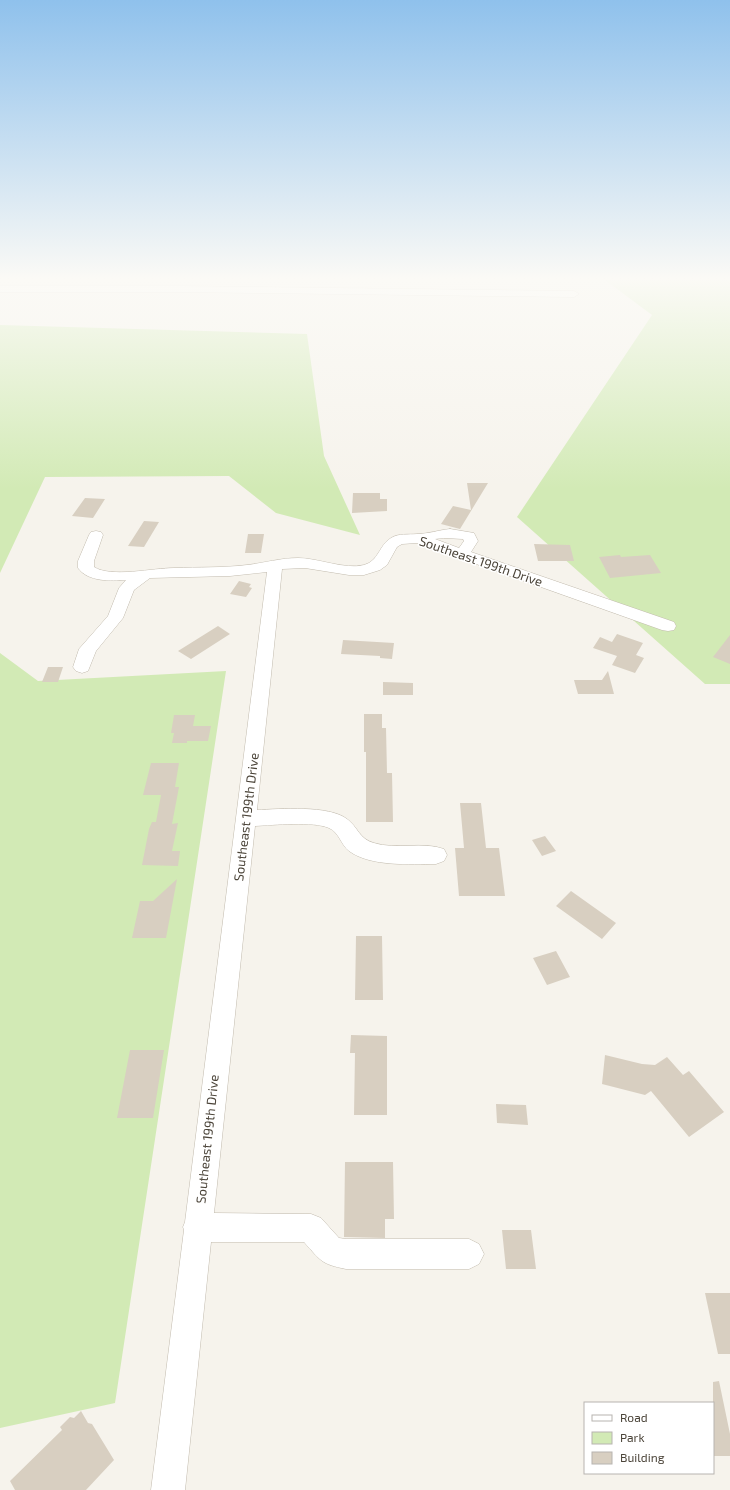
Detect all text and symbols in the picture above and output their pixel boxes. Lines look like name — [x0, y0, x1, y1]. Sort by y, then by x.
street label: Southeast 199th Drive — [417, 532, 545, 590]
street label: Southeast 199th Drive — [230, 752, 262, 882]
street label: Southeast 199th Drive — [192, 1074, 222, 1204]
legend — [584, 1402, 714, 1474]
text: Road — [620, 1410, 648, 1424]
text: Park — [620, 1430, 645, 1444]
text: Building — [620, 1450, 665, 1464]

